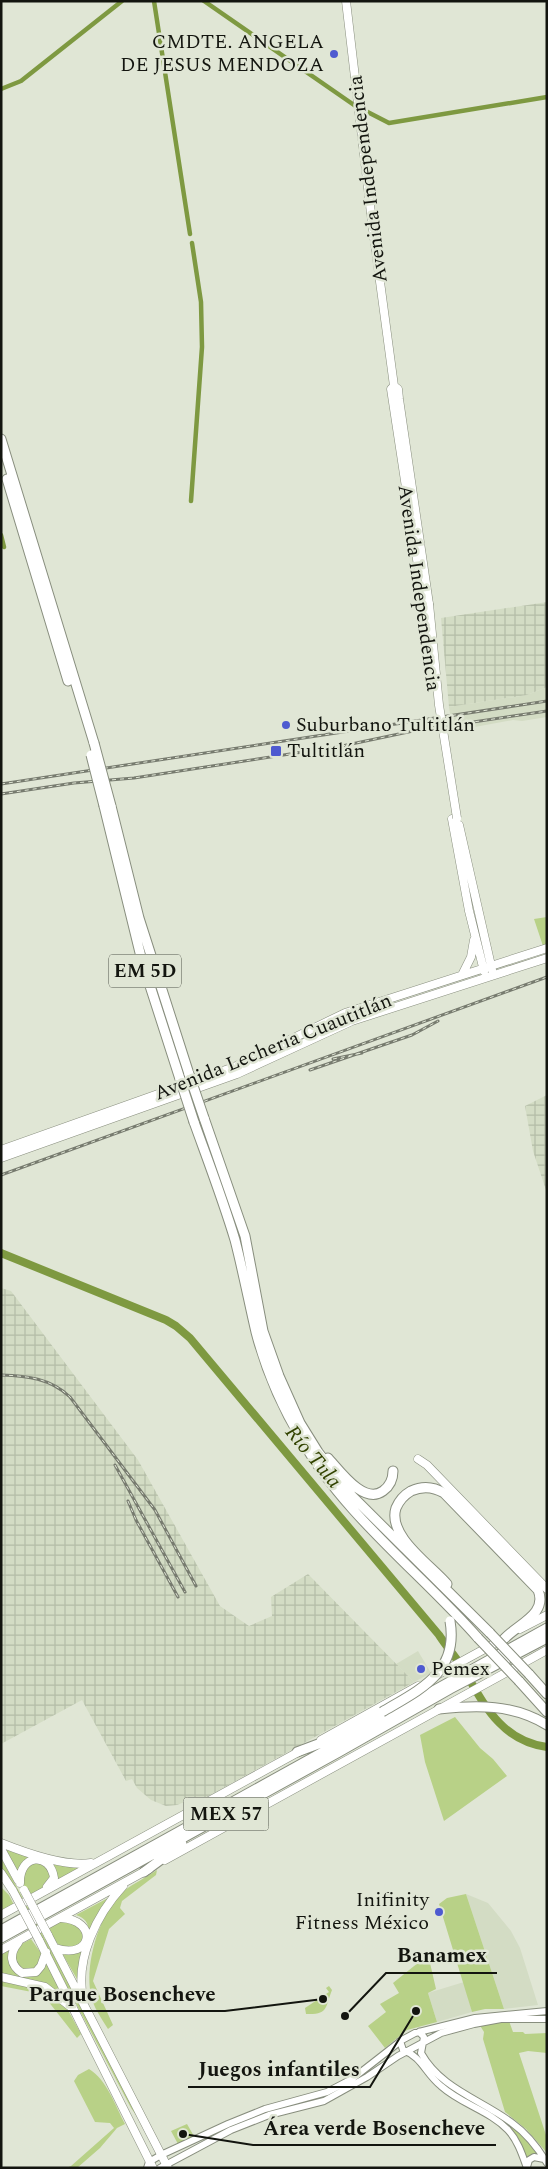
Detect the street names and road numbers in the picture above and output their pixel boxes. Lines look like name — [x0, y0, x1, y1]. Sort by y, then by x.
street label: Avenida Independencia — [340, 74, 396, 284]
street label: Avenida Independencia — [390, 483, 448, 694]
road number: EM 5D — [109, 954, 181, 988]
street label: Avenida Lecheria Cuautitlán — [150, 986, 396, 1108]
road number: MEX 57 — [184, 1798, 268, 1830]

